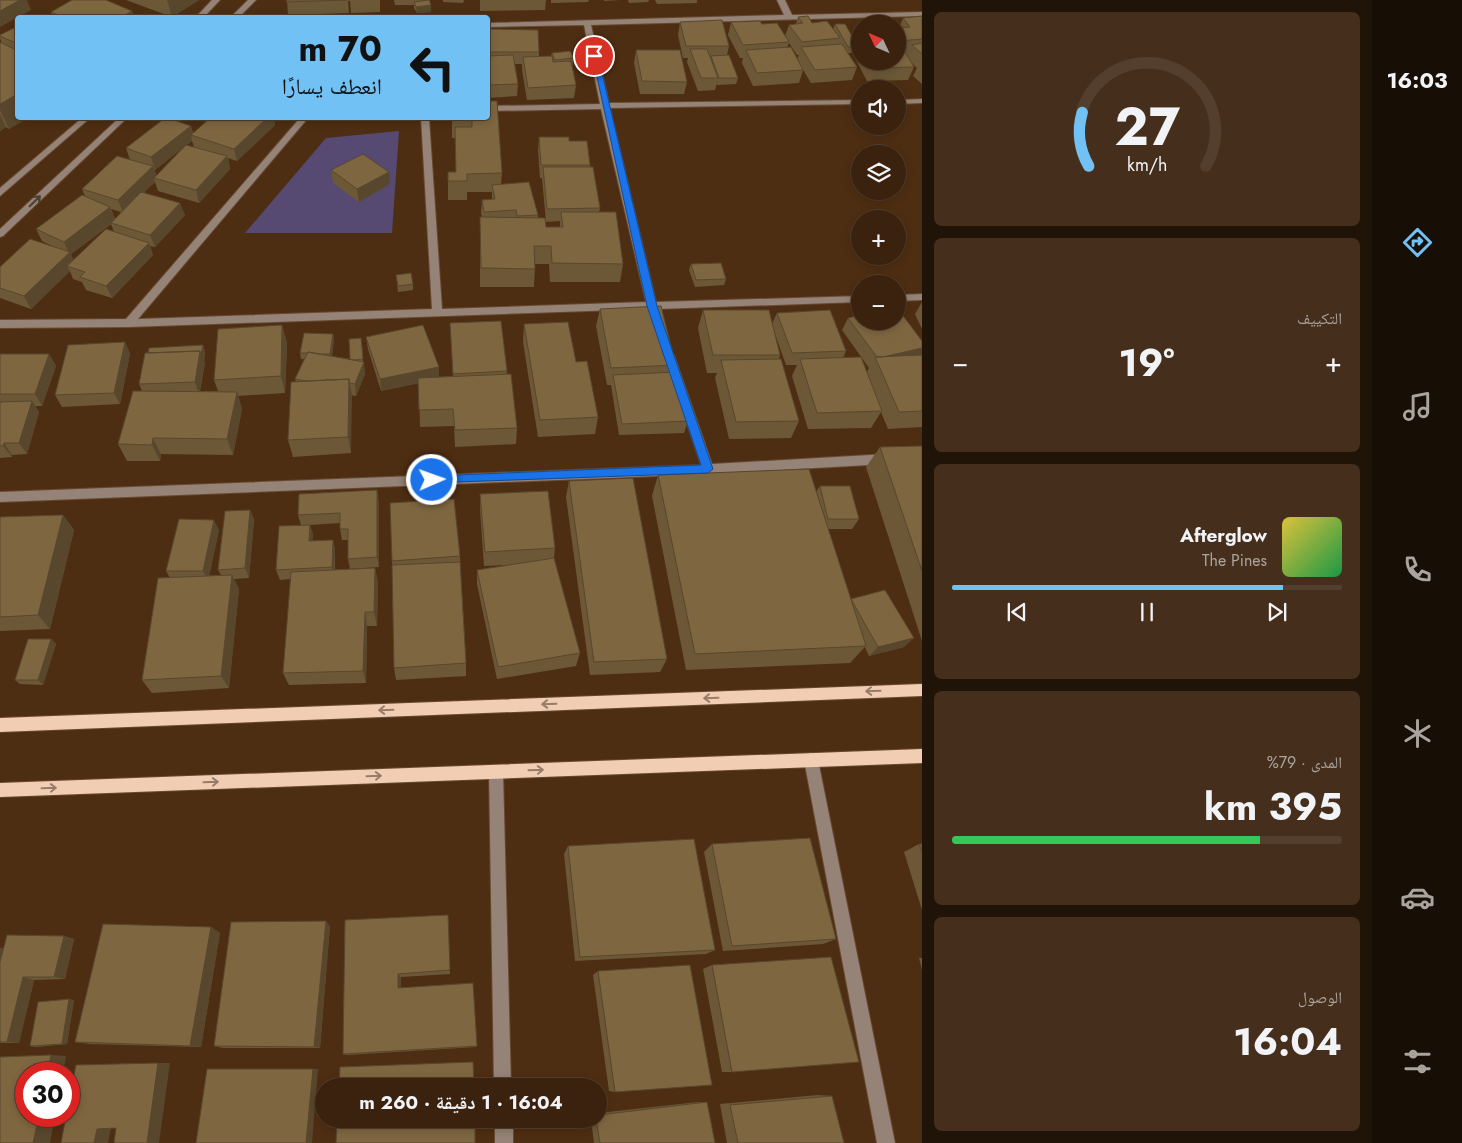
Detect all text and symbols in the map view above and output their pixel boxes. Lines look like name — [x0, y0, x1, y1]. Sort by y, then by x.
north arrow — [851, 15, 906, 70]
map controls — [851, 15, 906, 330]
text: 70 m — [299, 24, 382, 74]
icon: left — [400, 35, 465, 100]
pin — [573, 35, 615, 77]
icon: arrive — [580, 42, 608, 70]
text: 16:03 — [1386, 64, 1448, 96]
text: انعطف يسارًا — [282, 70, 382, 102]
button: sound — [851, 80, 906, 135]
text: 27 — [1114, 89, 1180, 165]
button: layers — [851, 145, 906, 200]
text: km/h — [1127, 152, 1167, 178]
one-way arrow — [29, 195, 42, 207]
button: + — [851, 210, 906, 265]
icon: directions — [1400, 225, 1435, 260]
button: − — [851, 275, 906, 330]
text: التكييف — [1297, 307, 1342, 330]
text: 19° — [1119, 335, 1175, 390]
text: − — [952, 342, 969, 383]
text: + — [1325, 342, 1342, 383]
icon: music — [1400, 389, 1435, 424]
position arrow — [405, 453, 457, 505]
text: Afterglow — [1180, 522, 1267, 549]
text: The Pines — [1202, 549, 1267, 572]
icon: phone — [1400, 552, 1435, 587]
icon: previous — [1003, 598, 1031, 626]
icon: pause — [1133, 598, 1161, 626]
icon: next — [1263, 598, 1291, 626]
one-way arrow — [866, 687, 882, 696]
one-way arrow — [703, 693, 719, 702]
one-way arrow — [541, 699, 557, 709]
one-way arrow — [378, 706, 394, 715]
icon: climate — [1400, 716, 1435, 751]
text: المدى · 79% — [1267, 751, 1342, 774]
one-way arrow — [528, 766, 544, 775]
one-way arrow — [365, 772, 381, 781]
one-way arrow — [202, 777, 219, 787]
text: 395 km — [1204, 779, 1342, 834]
one-way arrow — [40, 783, 56, 793]
icon: car — [1400, 880, 1435, 915]
text: الوصول — [1298, 986, 1342, 1009]
text: 16:04 — [1233, 1014, 1342, 1069]
icon: filters — [1400, 1044, 1435, 1079]
speed limit sign: 30 — [15, 1062, 80, 1127]
text: 16:04 · 1 دقيقة · 260 m — [359, 1089, 563, 1116]

